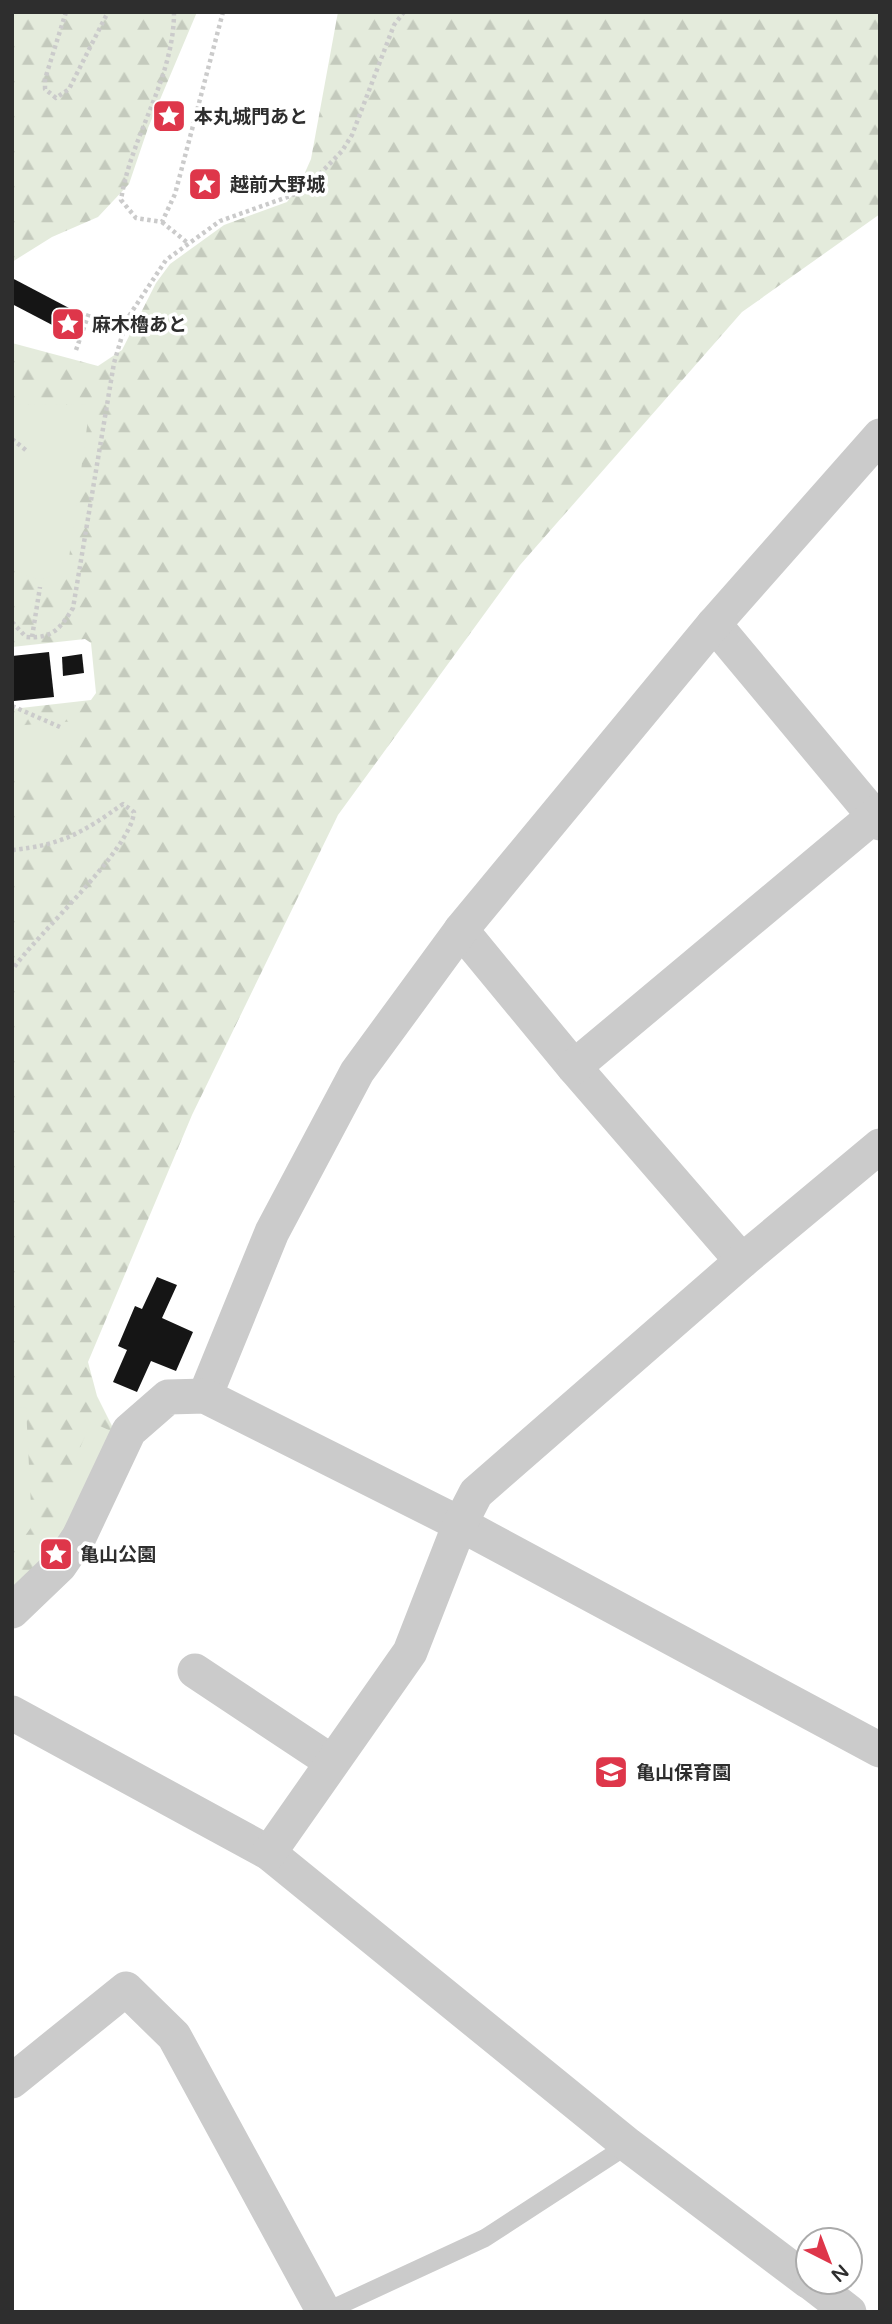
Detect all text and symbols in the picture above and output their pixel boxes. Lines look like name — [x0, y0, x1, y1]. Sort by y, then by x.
place icon: 本丸城門あと — [150, 97, 188, 135]
place label: 本丸城門あと — [194, 106, 308, 128]
place icon: 越前大野城 — [186, 165, 224, 203]
place label: 越前大野城 — [230, 174, 325, 196]
place icon: 麻木櫓あと — [49, 305, 87, 343]
place label: 麻木櫓あと — [92, 314, 187, 336]
place icon: 亀山公園 — [37, 1535, 75, 1573]
place label: 亀山公園 — [80, 1544, 156, 1566]
school or university icon: 亀山保育園 — [592, 1753, 630, 1791]
place label: 亀山保育園 — [636, 1762, 731, 1784]
north arrow — [794, 2226, 864, 2296]
text: N — [827, 2260, 853, 2286]

